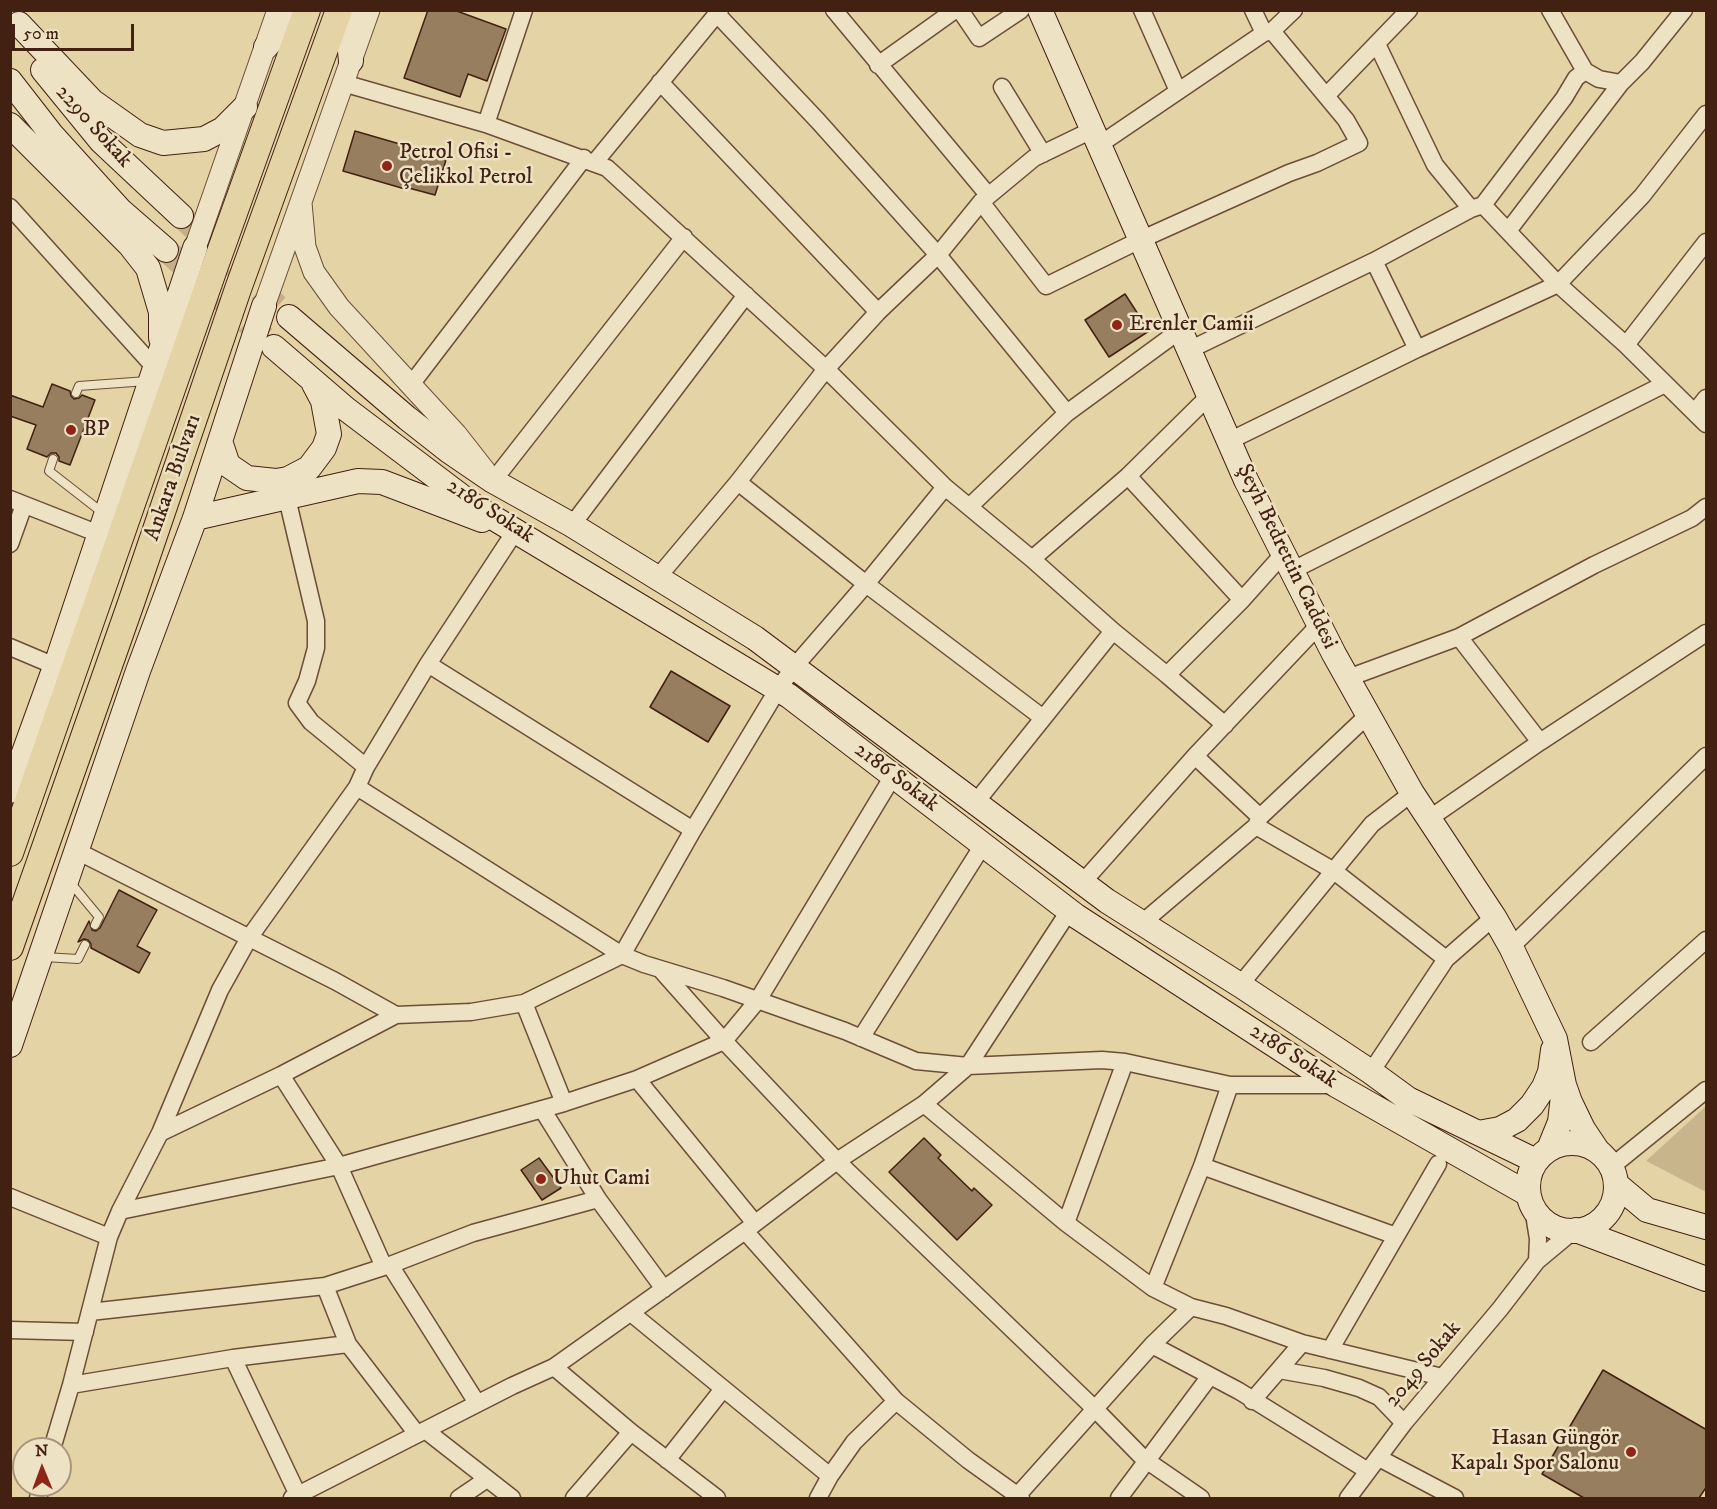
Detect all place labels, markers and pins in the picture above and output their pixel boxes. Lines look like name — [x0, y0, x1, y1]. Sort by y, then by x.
place label: Petrol Ofisi - Çelikkol Petrol — [399, 140, 533, 192]
marker: Petrol Ofisi - Çelikkol Petrol — [380, 159, 394, 173]
place label: Erenler Camii — [1129, 312, 1254, 338]
marker: Erenler Camii — [1110, 318, 1124, 332]
place label: BP — [83, 417, 110, 443]
marker: BP — [64, 423, 78, 437]
place label: Uhut Cami — [553, 1166, 650, 1192]
marker: Uhut Cami — [534, 1172, 548, 1186]
place label: Hasan Güngör Kapalı Spor Salonu — [1451, 1426, 1619, 1478]
marker: Hasan Güngör Kapalı Spor Salonu — [1624, 1445, 1638, 1459]

